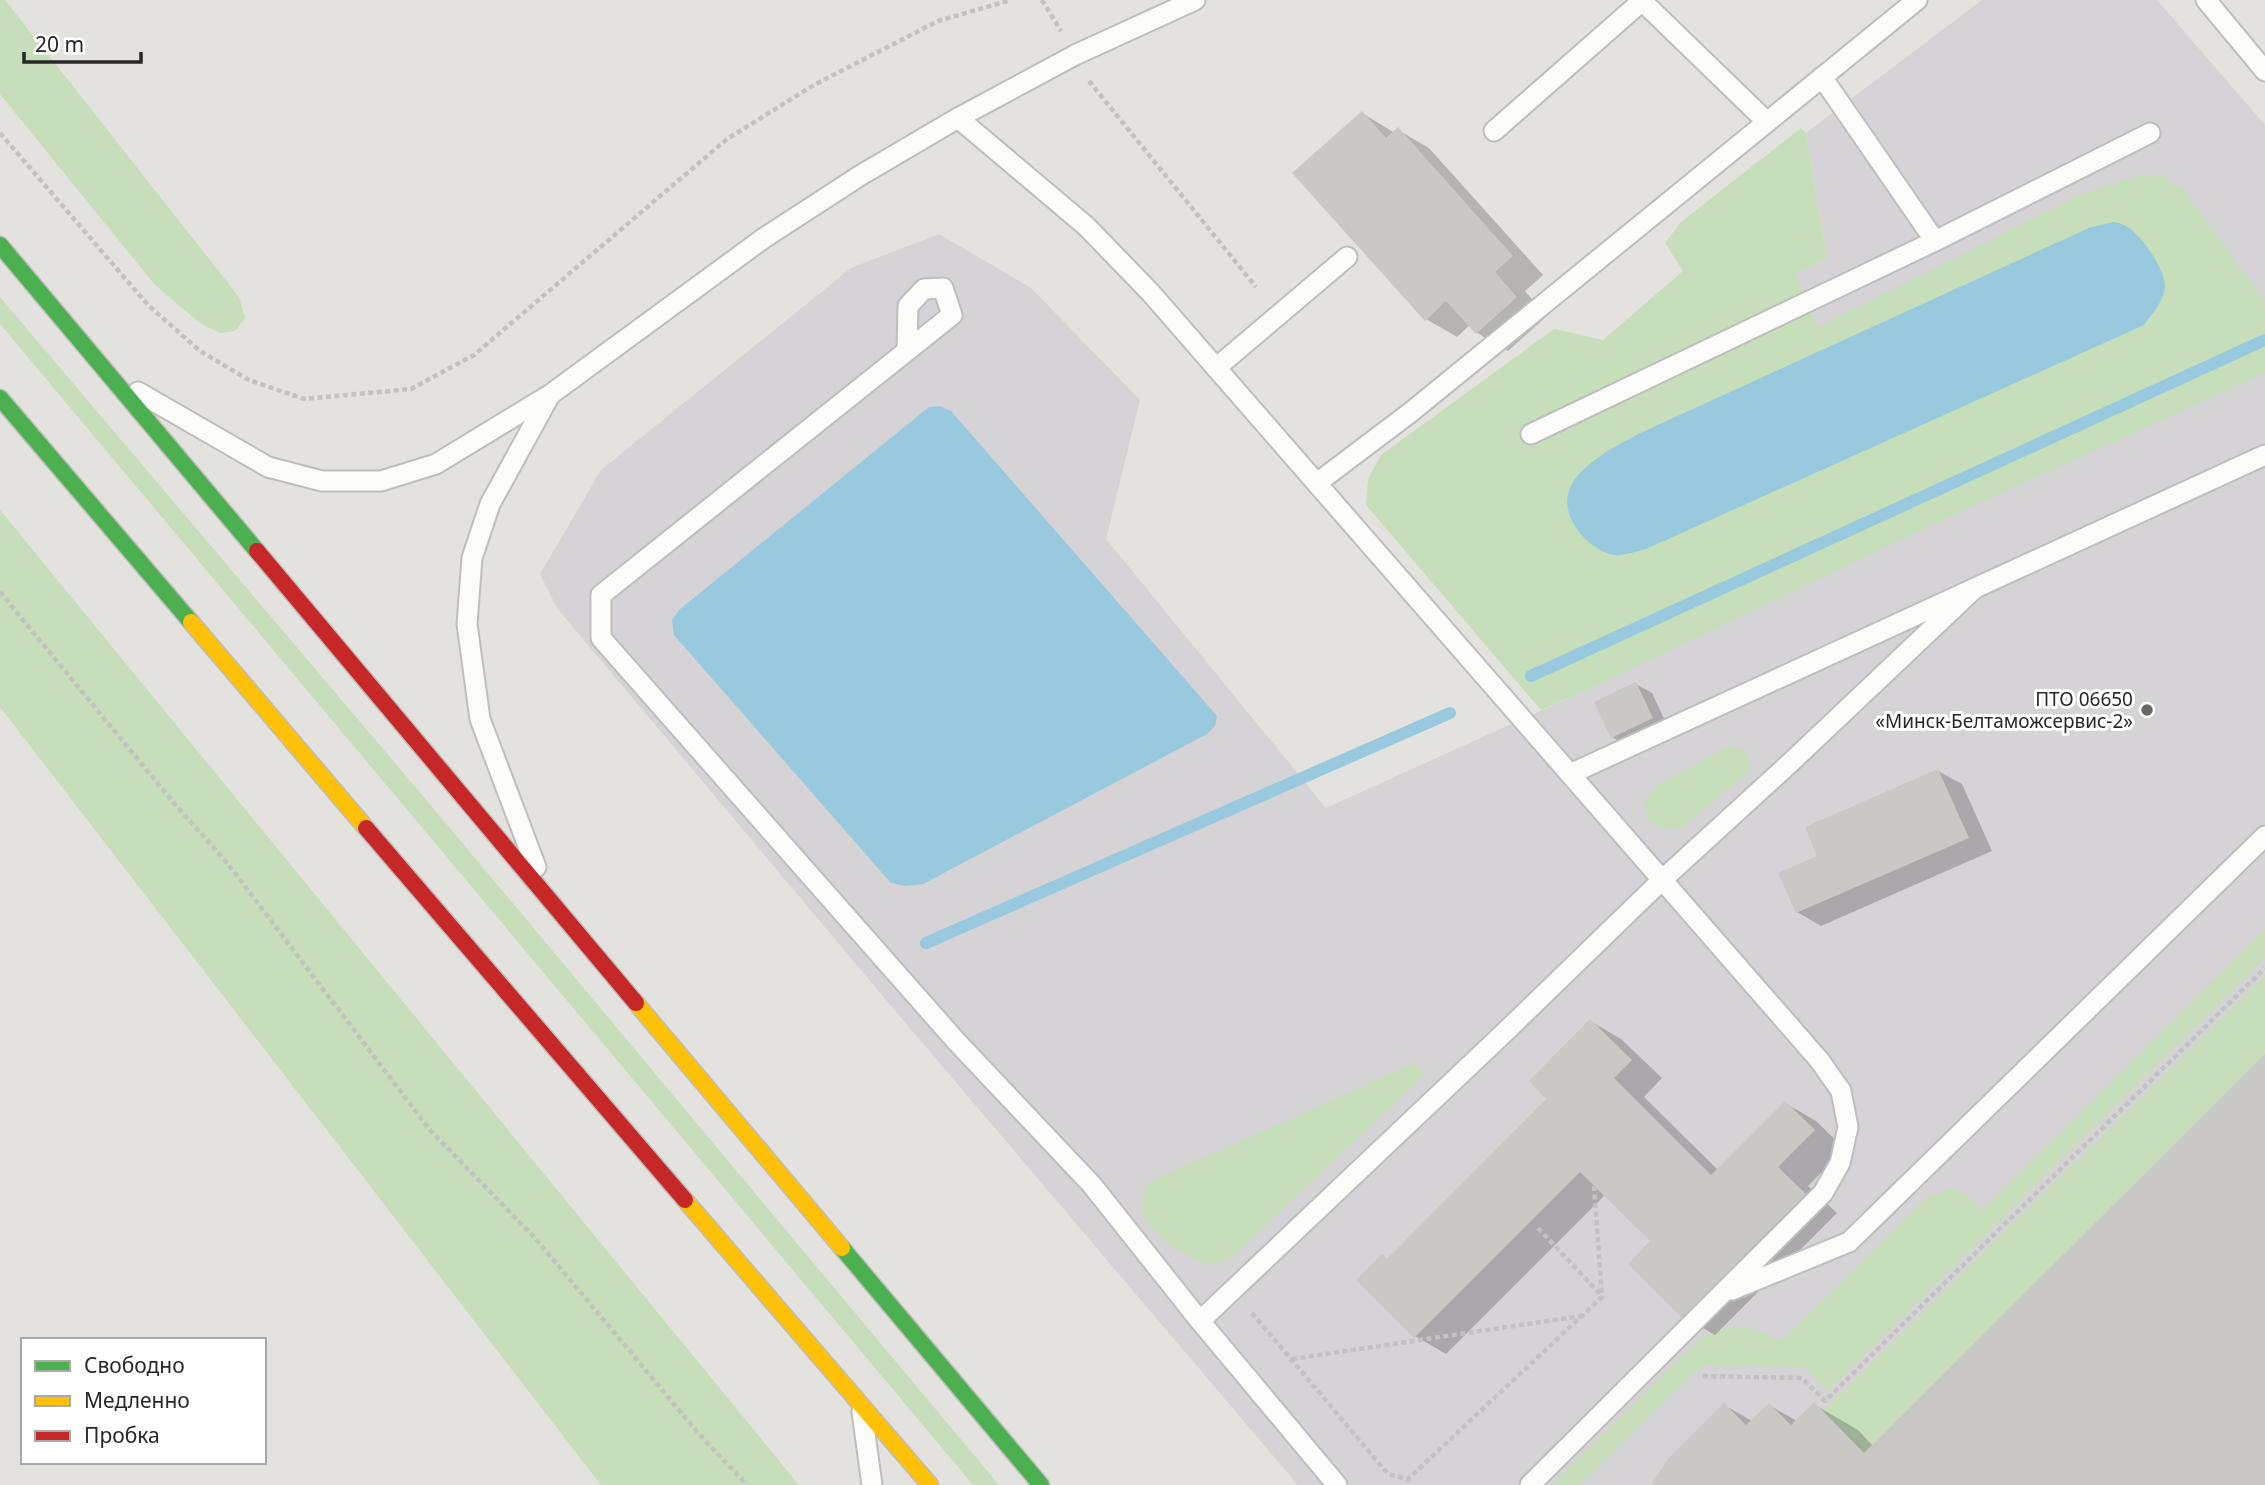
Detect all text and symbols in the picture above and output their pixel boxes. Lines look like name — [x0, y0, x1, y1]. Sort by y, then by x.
scale bar — [24, 21, 142, 65]
text: 20 m — [35, 30, 84, 58]
place label: ПТО 06650 «Минск-Белтаможсервис-2» — [1875, 686, 2133, 734]
marker: ПТО 06650 «Минск-Белтаможсервис-2» — [2139, 702, 2155, 718]
legend — [21, 1338, 266, 1464]
text: Свободно — [84, 1351, 185, 1379]
text: Медленно — [84, 1386, 190, 1414]
text: Пробка — [84, 1421, 160, 1449]

